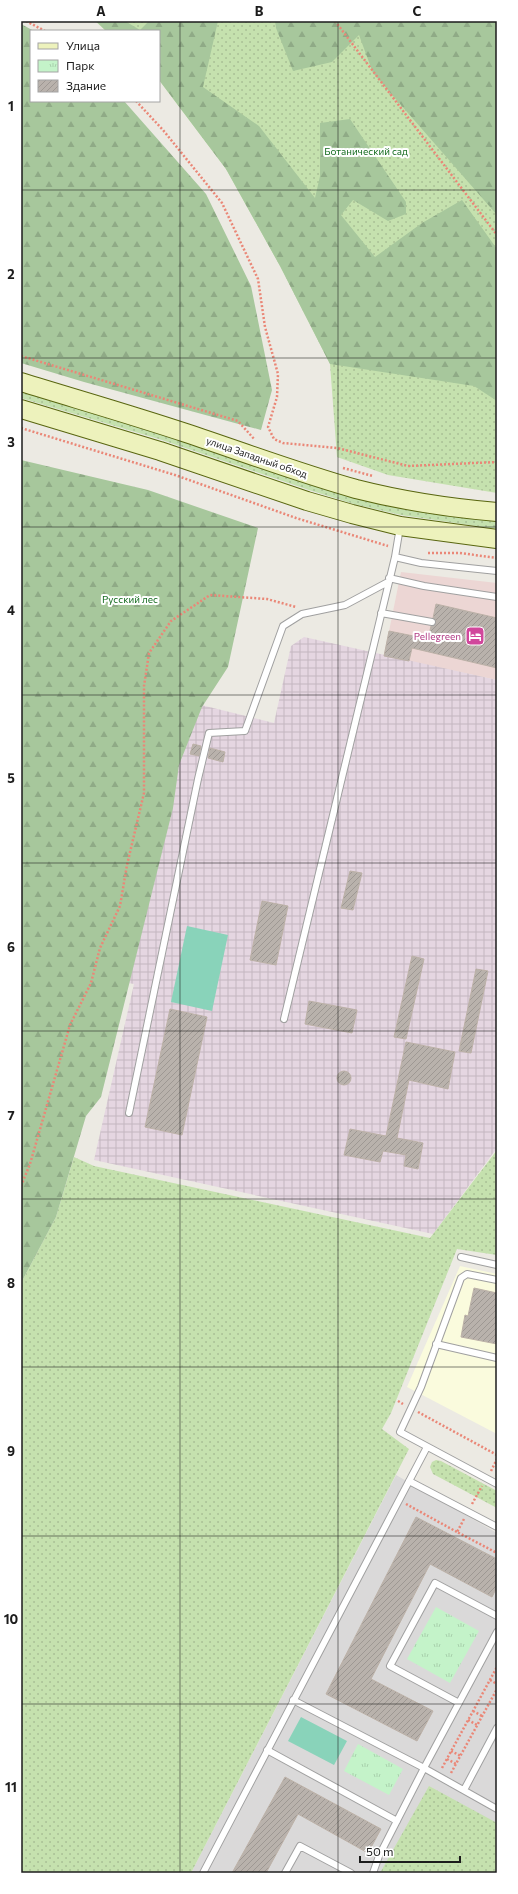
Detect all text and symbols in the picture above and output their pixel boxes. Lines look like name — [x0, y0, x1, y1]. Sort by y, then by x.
text: A — [96, 3, 106, 19]
text: B — [255, 3, 264, 19]
text: C — [413, 3, 422, 19]
legend — [30, 30, 160, 102]
text: Улица — [66, 38, 100, 52]
text: Парк — [66, 58, 95, 72]
text: Здание — [66, 78, 106, 92]
text: 1 — [8, 98, 14, 114]
park label: Ботанический сад — [324, 145, 408, 157]
text: 2 — [7, 266, 15, 282]
text: 3 — [7, 434, 15, 450]
street label: улица Западный обход — [205, 434, 309, 480]
park label: Русский лес — [102, 593, 158, 605]
text: 4 — [7, 602, 15, 618]
hotel icon: Pellegreen — [464, 625, 486, 647]
place label: Pellegreen — [414, 630, 461, 642]
text: 5 — [7, 770, 15, 786]
text: 6 — [7, 939, 15, 955]
text: 7 — [7, 1107, 15, 1123]
text: 8 — [7, 1275, 15, 1291]
text: 9 — [7, 1443, 15, 1459]
text: 10 — [4, 1611, 19, 1627]
text: 11 — [5, 1779, 17, 1795]
scale bar — [360, 1838, 460, 1864]
text: 50 m — [366, 1844, 394, 1858]

